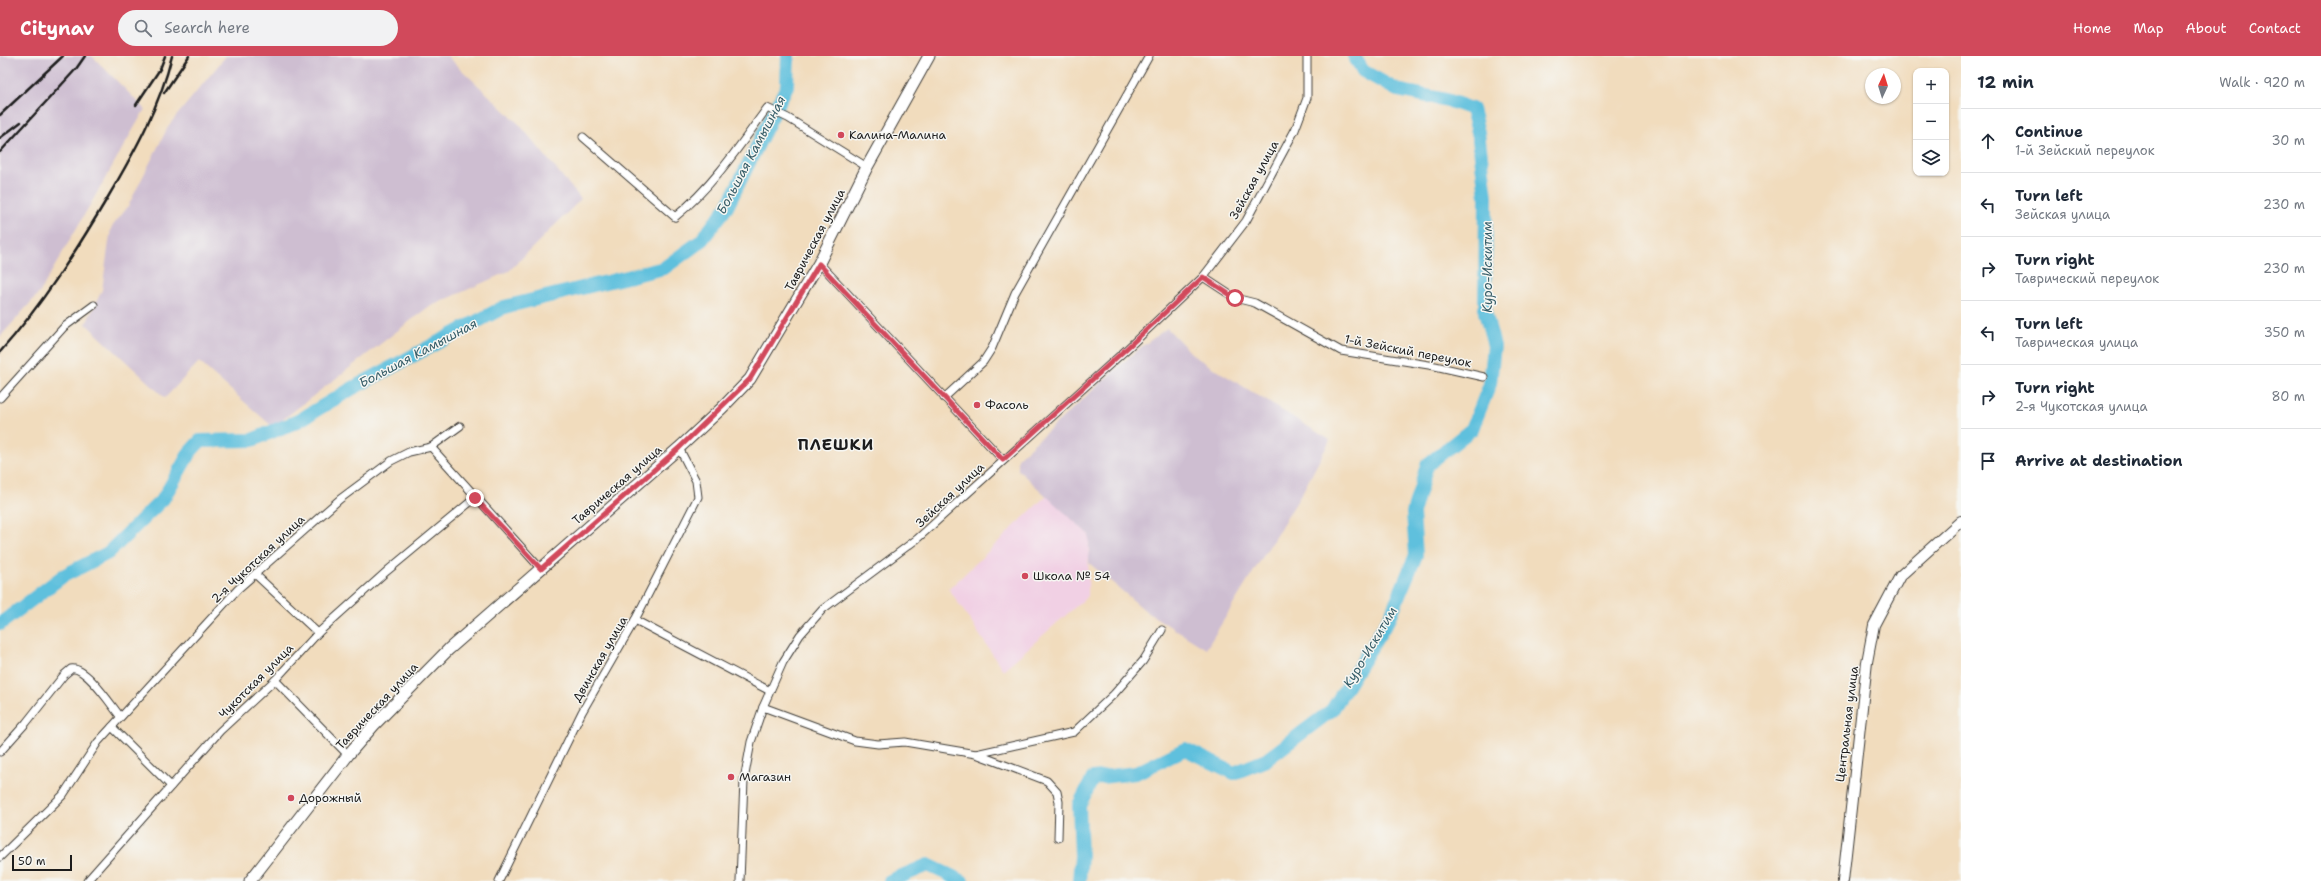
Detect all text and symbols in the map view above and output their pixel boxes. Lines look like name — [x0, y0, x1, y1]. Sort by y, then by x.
search box — [118, 10, 398, 46]
text: Citynav — [20, 16, 94, 41]
icon: search — [132, 17, 154, 39]
text: Search here — [164, 18, 250, 38]
text: Home — [2073, 19, 2112, 37]
text: Map — [2134, 19, 2164, 37]
text: About — [2186, 19, 2227, 37]
text: Contact — [2249, 19, 2301, 37]
north arrow — [1865, 68, 1901, 104]
map controls — [1913, 68, 1949, 176]
button: + — [1913, 68, 1949, 104]
text: 12 min — [1977, 71, 2034, 93]
text: Walk · 920 m — [2219, 74, 2305, 91]
water label: Большая Камышная — [713, 93, 789, 217]
button: − — [1913, 104, 1949, 140]
text: Continue — [2015, 122, 2083, 142]
place label: Калина-Малина — [849, 127, 946, 143]
marker: Калина-Малина — [836, 130, 846, 140]
icon: ahead — [1977, 130, 1999, 152]
text: 30 m — [2271, 132, 2305, 149]
street label: Зейская улица — [1226, 137, 1283, 222]
button: layers — [1913, 140, 1949, 176]
text: 1-й Зейский переулок — [2015, 142, 2155, 159]
street label: Таврическая улица — [781, 186, 849, 294]
text: Turn left — [2015, 186, 2083, 206]
icon: left — [1977, 194, 1999, 216]
text: 230 m — [2263, 196, 2305, 213]
text: Зейская улица — [2015, 206, 2110, 223]
water label: Куро-Искитим — [1479, 221, 1496, 313]
text: Turn right — [2015, 250, 2095, 270]
icon: right — [1977, 258, 1999, 280]
text: 230 m — [2263, 260, 2305, 277]
text: Таврический переулок — [2015, 270, 2159, 287]
route start — [1226, 289, 1244, 307]
text: Turn left — [2015, 314, 2083, 334]
water label: Большая Камышная — [356, 315, 480, 391]
icon: left — [1977, 322, 1999, 344]
text: 350 m — [2264, 324, 2305, 341]
street label: 1-й Зейский переулок — [1343, 331, 1473, 371]
text: Таврическая улица — [2015, 334, 2138, 351]
text: Turn right — [2015, 378, 2095, 398]
icon: right — [1977, 386, 1999, 408]
text: 80 m — [2271, 388, 2305, 405]
place label: Фасоль — [985, 397, 1029, 413]
text: 2-я Чукотская улица — [2015, 398, 2148, 415]
marker: Фасоль — [972, 400, 982, 410]
district label: ПЛЕШКИ — [798, 434, 874, 455]
street label: Таврическая улица — [569, 441, 666, 528]
icon: arrive — [1977, 450, 1999, 472]
text: Arrive at destination — [2015, 451, 2183, 471]
street label: Зейская улица — [912, 459, 988, 531]
route end — [466, 489, 484, 507]
street label: 2-я Чукотская улица — [208, 511, 309, 607]
place label: Школа № 54 — [1033, 568, 1110, 584]
marker: Школа № 54 — [1020, 571, 1030, 581]
water label: Куро-Искитим — [1339, 603, 1401, 691]
street label: Двинская улица — [569, 613, 631, 705]
street label: Чукотская улица — [215, 640, 297, 722]
street label: Таврическая улица — [332, 659, 422, 753]
street label: Центральная улица — [1832, 665, 1862, 783]
place label: Магазин — [739, 769, 791, 785]
marker: Магазин — [726, 772, 736, 782]
place label: Дорожный — [299, 790, 362, 806]
marker: Дорожный — [286, 793, 296, 803]
scale bar — [12, 853, 72, 872]
text: 50 m — [18, 854, 46, 869]

